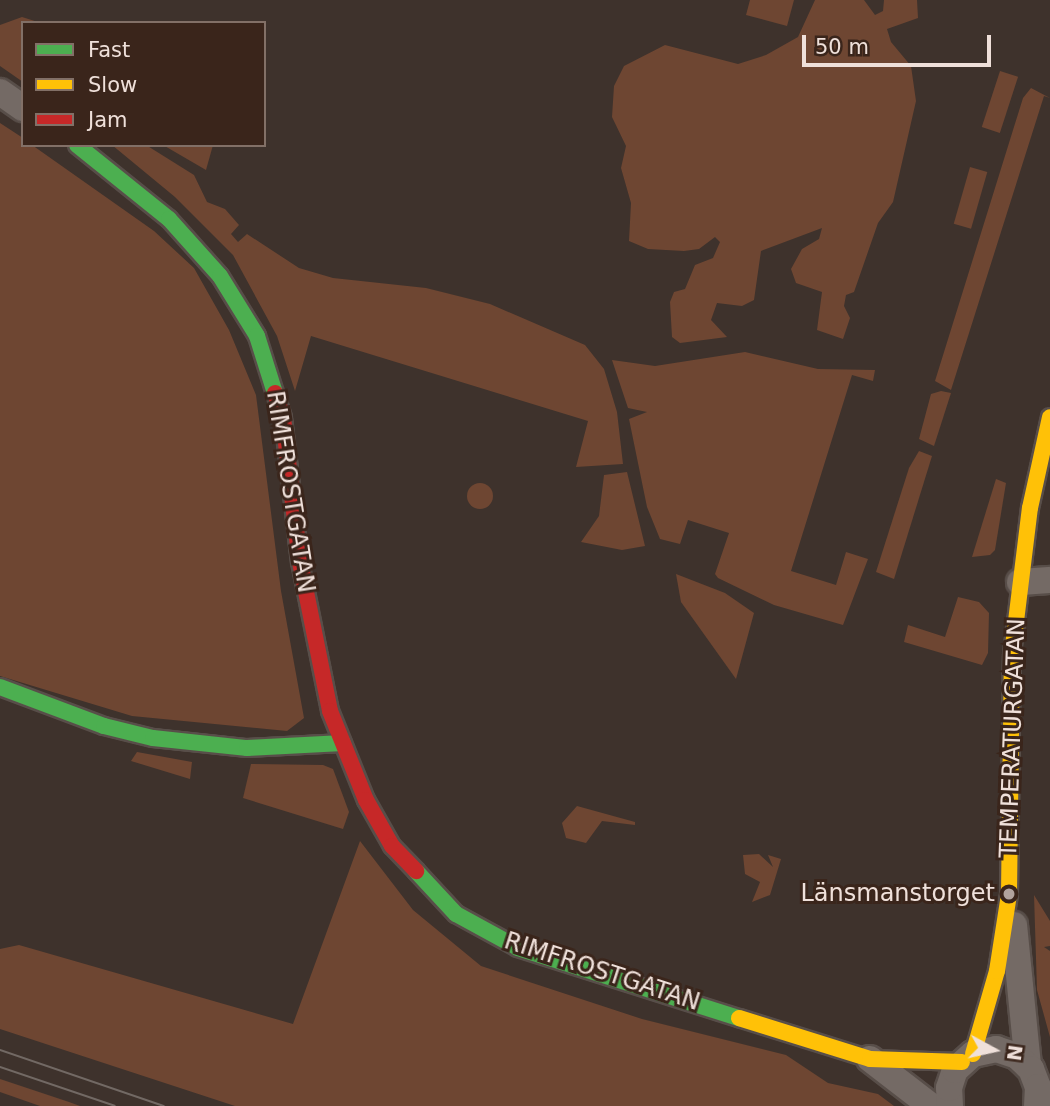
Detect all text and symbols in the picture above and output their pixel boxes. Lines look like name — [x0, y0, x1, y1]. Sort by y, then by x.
legend — [21, 21, 266, 147]
scale bar — [805, 21, 994, 65]
text: 50 m — [815, 35, 869, 59]
text: Fast — [88, 38, 130, 62]
text: Slow — [88, 73, 137, 97]
text: Jam — [88, 108, 128, 132]
street label: RIMFROSTGATAN — [260, 389, 320, 595]
street label: TEMPERATURGATAN — [994, 618, 1032, 858]
place label: Länsmanstorget — [800, 880, 995, 908]
marker: Länsmanstorget — [1001, 886, 1017, 902]
street label: RIMFROSTGATAN — [501, 927, 703, 1017]
north arrow — [959, 1015, 1029, 1085]
text: N — [1003, 1044, 1027, 1062]

